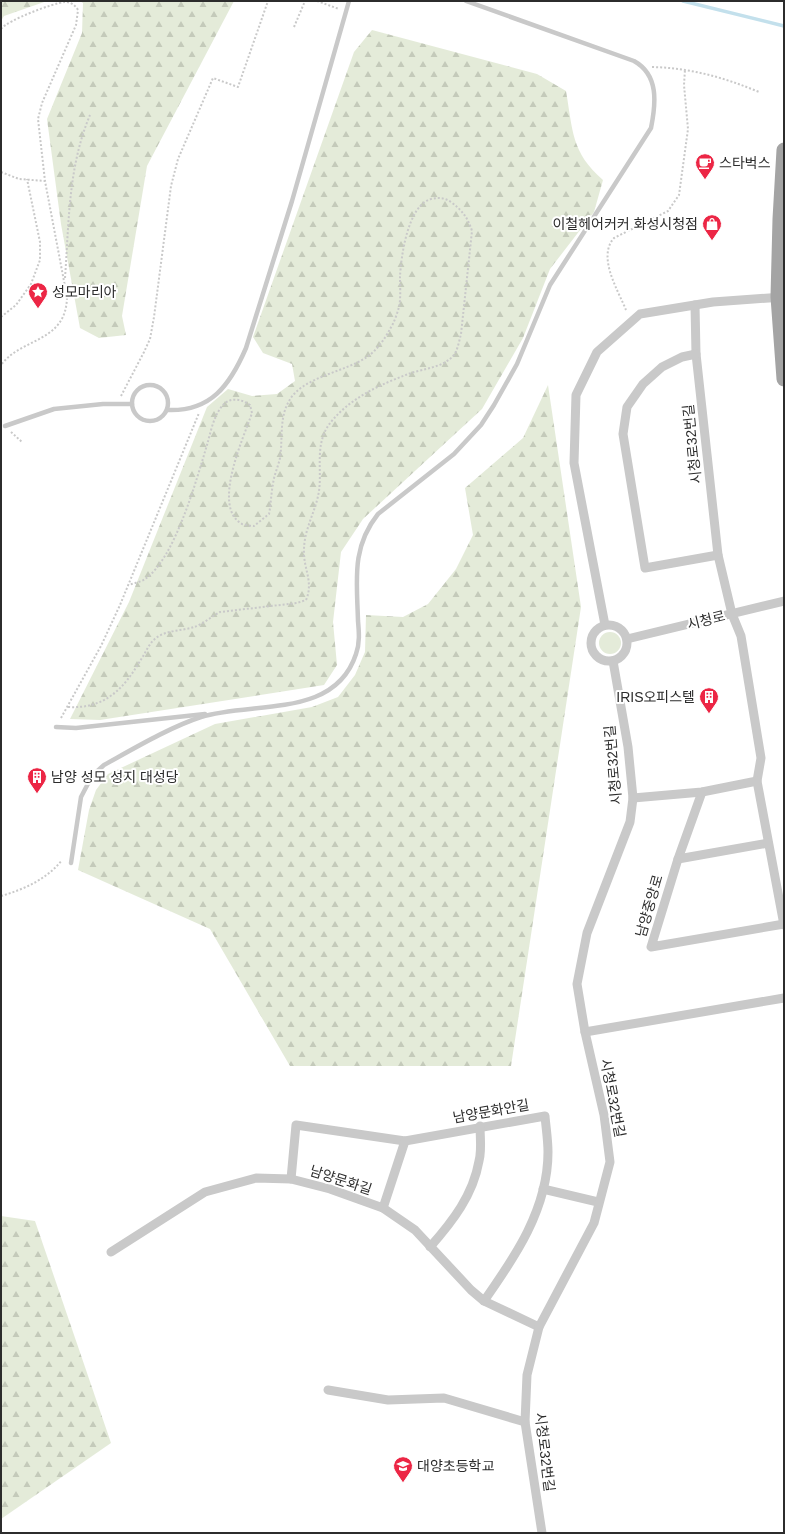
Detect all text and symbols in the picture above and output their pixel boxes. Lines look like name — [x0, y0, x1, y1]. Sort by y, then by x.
cafe icon: 스타벅스 — [694, 152, 716, 180]
place label: 스타벅스 — [719, 155, 771, 171]
shop icon: 이철헤어커커 화성시청점 — [701, 213, 723, 241]
place label: 이철헤어커커 화성시청점 — [552, 216, 698, 232]
place icon: 성모마리아 — [27, 281, 49, 309]
place label: 성모마리아 — [52, 284, 117, 300]
street label: 시청로32번길 — [680, 403, 704, 485]
street label: 시청로 — [685, 608, 727, 632]
building icon: IRIS오피스텔 — [698, 686, 720, 714]
place label: IRIS오피스텔 — [616, 689, 695, 705]
street label: 시청로32번길 — [602, 724, 624, 806]
building icon: 남양 성모 성지 대성당 — [26, 766, 48, 794]
place label: 남양 성모 성지 대성당 — [51, 769, 179, 785]
street label: 남양중앙로 — [632, 873, 666, 939]
street label: 시청로32번길 — [598, 1057, 628, 1139]
street label: 남양문화안길 — [452, 1096, 530, 1126]
street label: 남양문화길 — [308, 1162, 374, 1198]
street label: 시청로32번길 — [532, 1411, 558, 1493]
school or university icon: 대양초등학교 — [392, 1455, 414, 1483]
place label: 대양초등학교 — [417, 1458, 494, 1474]

